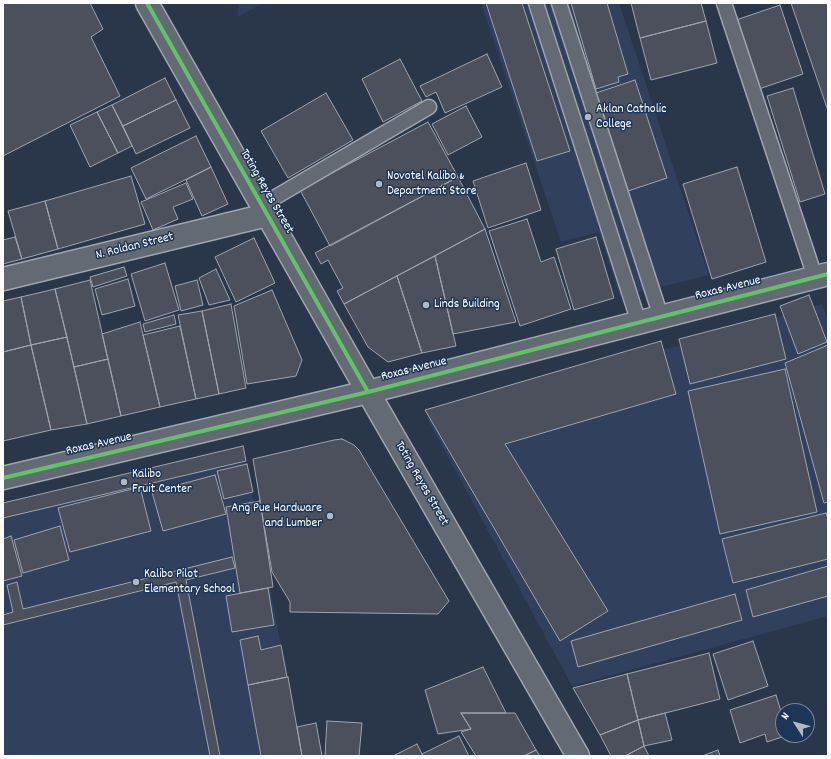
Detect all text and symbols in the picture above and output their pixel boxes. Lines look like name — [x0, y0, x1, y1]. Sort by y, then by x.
place label: Aklan Catholic College — [596, 102, 666, 133]
marker: Aklan Catholic College — [583, 112, 593, 122]
street label: Toting Reyes Street — [236, 147, 296, 237]
place label: Novotel Kalibo & Department Store — [387, 169, 476, 200]
marker: Novotel Kalibo & Department Store — [374, 179, 384, 189]
street label: N. Roldan Street — [95, 230, 175, 264]
street label: Roxas Avenue — [694, 273, 762, 305]
place label: Linds Building — [434, 297, 500, 313]
marker: Linds Building — [421, 300, 431, 310]
street label: Roxas Avenue — [380, 354, 448, 386]
street label: Roxas Avenue — [65, 430, 133, 460]
street label: Toting Reyes Street — [391, 439, 451, 529]
place label: Kalibo Fruit Center — [132, 467, 192, 498]
marker: Kalibo Fruit Center — [119, 477, 129, 487]
place label: Ang Pue Hardware and Lumber — [231, 501, 322, 532]
marker: Ang Pue Hardware and Lumber — [325, 511, 335, 521]
place label: Kalibo Pilot Elementary School — [144, 567, 235, 598]
marker: Kalibo Pilot Elementary School — [131, 577, 141, 587]
north arrow — [775, 703, 815, 743]
text: N — [778, 710, 794, 723]

